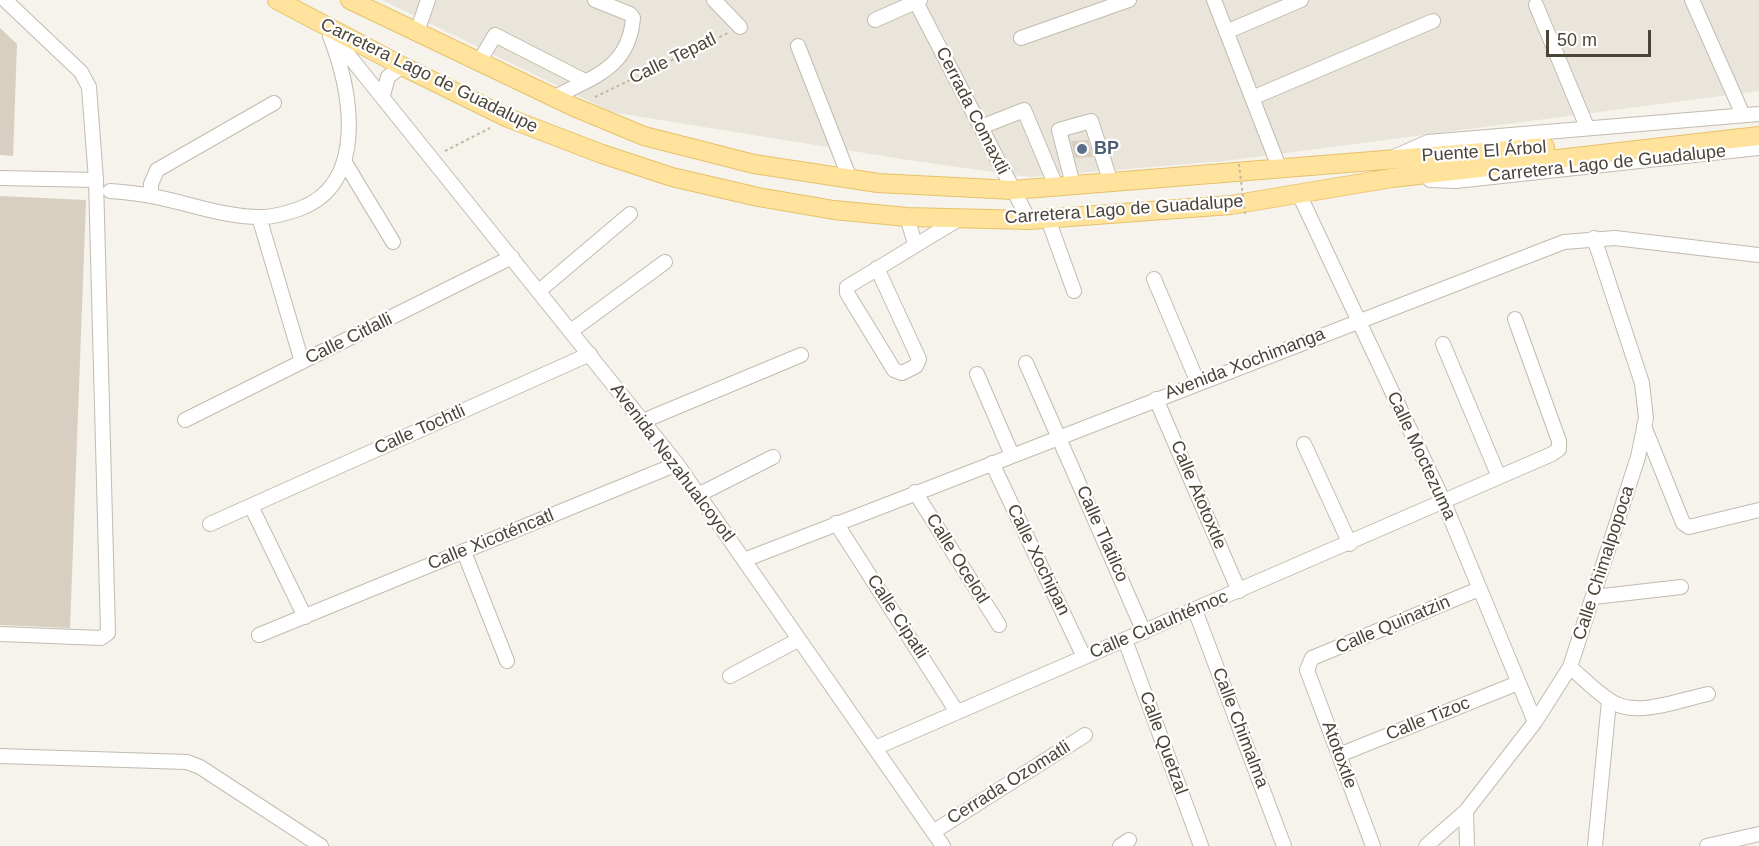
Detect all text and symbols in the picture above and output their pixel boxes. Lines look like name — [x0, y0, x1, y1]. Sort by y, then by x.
street label: Carretera Lago de Guadalupe — [317, 14, 541, 138]
scale bar — [1549, 18, 1654, 56]
street label: Calle Tepatl — [626, 29, 720, 89]
text: 50 m — [1557, 30, 1597, 50]
street label: Cerrada Comaxtli — [931, 44, 1013, 178]
street label: Puente El Árbol — [1421, 137, 1547, 167]
place label: BP — [1094, 138, 1119, 160]
street label: Carretera Lago de Guadalupe — [1487, 141, 1727, 187]
marker: BP — [1075, 142, 1089, 156]
street label: Carretera Lago de Guadalupe — [1004, 191, 1244, 229]
street label: Calle Citlalli — [302, 309, 396, 369]
street label: Avenida Xochimanga — [1162, 323, 1328, 405]
street label: Avenida Nezahualcoyotl — [605, 380, 739, 546]
street label: Calle Moctezuma — [1382, 388, 1460, 524]
street label: Calle Tochtli — [371, 400, 469, 460]
street label: Calle Atotoxtle — [1165, 437, 1231, 553]
street label: Calle Tlatilco — [1071, 483, 1133, 585]
street label: Calle Chimalpopoca — [1569, 483, 1639, 643]
street label: Calle Xochipan — [1002, 501, 1074, 619]
street label: Calle Xicoténcatl — [425, 505, 557, 575]
street label: Calle Ocelotl — [921, 510, 993, 608]
street label: Calle Cipatli — [862, 571, 932, 663]
street label: Calle Cuauhtémoc — [1087, 586, 1231, 664]
street label: Calle Quinatzin — [1333, 591, 1453, 659]
street label: Calle Chimalma — [1207, 665, 1273, 791]
street label: Calle Quetzal — [1134, 689, 1192, 797]
street label: Calle Tizoc — [1383, 692, 1473, 746]
street label: Atotoxtle — [1317, 718, 1361, 792]
street label: Cerrada Ozomatli — [943, 736, 1075, 830]

